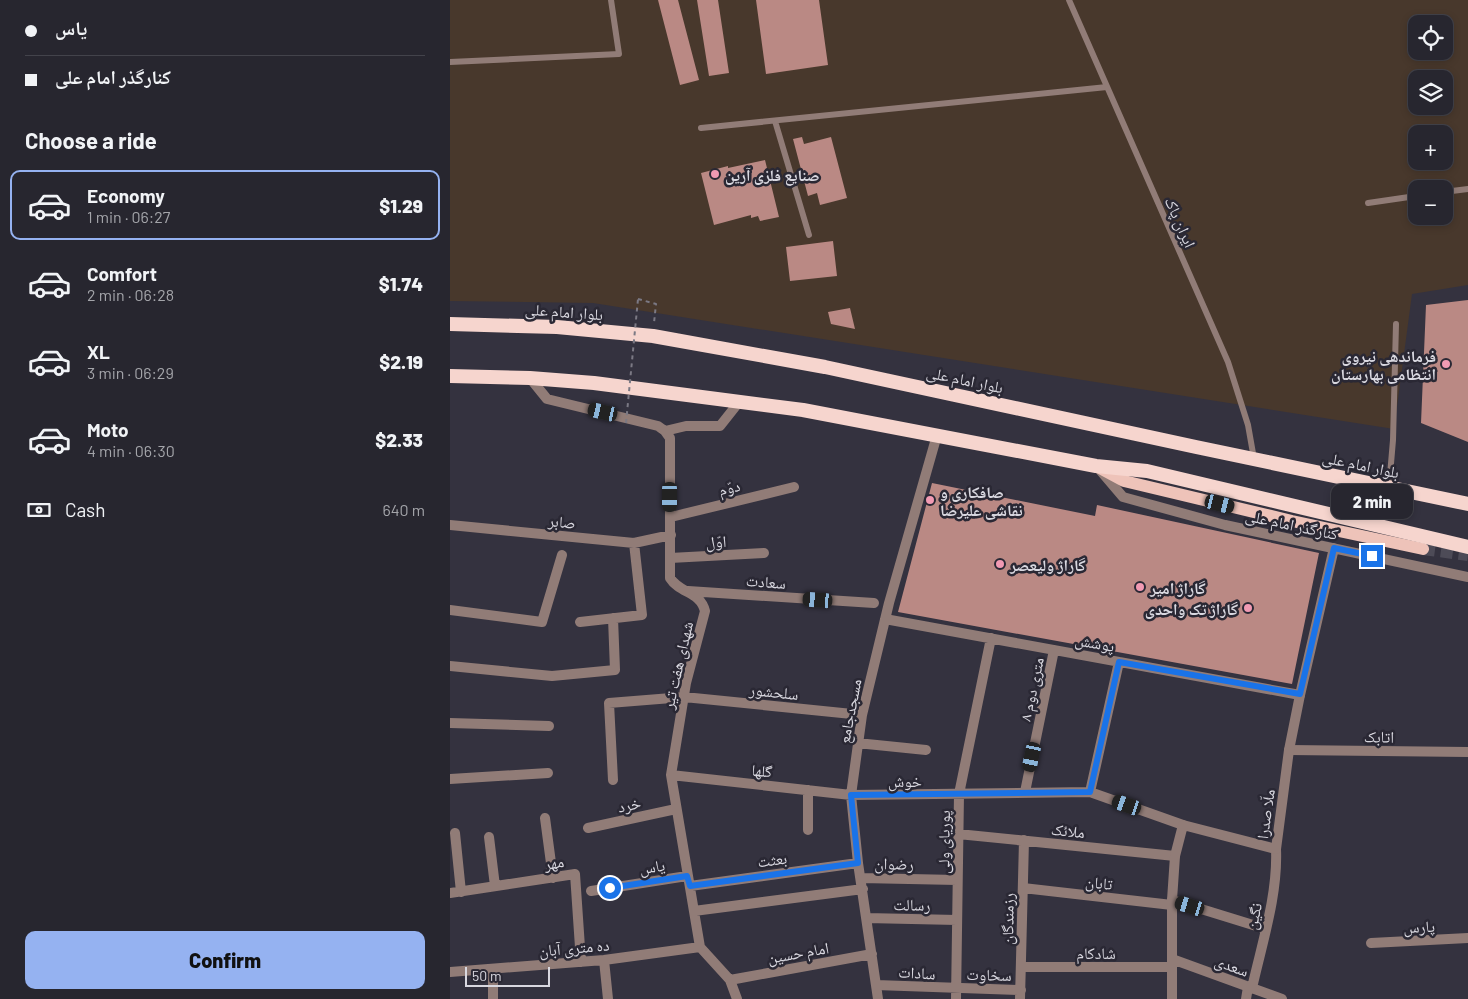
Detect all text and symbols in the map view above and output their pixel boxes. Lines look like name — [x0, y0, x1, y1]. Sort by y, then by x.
map controls — [1408, 15, 1453, 225]
button: locate — [1408, 15, 1453, 60]
text: یاس — [55, 16, 87, 39]
text: کنارگذر امام علی — [55, 65, 171, 88]
button: layers — [1408, 70, 1453, 115]
button: + — [1408, 125, 1453, 170]
text: Choose a ride — [25, 127, 157, 153]
place label: صنایع فلزی آرین — [725, 165, 819, 186]
marker: صنایع فلزی آرین — [709, 168, 721, 180]
button: − — [1408, 180, 1453, 225]
icon: car — [27, 183, 72, 228]
text: Economy — [87, 184, 165, 207]
text: $1.29 — [379, 194, 423, 217]
street label: ایران پاک — [1160, 194, 1201, 251]
text: 1 min · 06:27 — [87, 207, 170, 226]
icon: car — [27, 261, 72, 306]
text: Comfort — [87, 262, 157, 285]
text: $1.74 — [379, 272, 423, 295]
text: 2 min · 06:28 — [87, 285, 174, 304]
street label: بلوار امام علی — [524, 299, 604, 325]
icon: car — [27, 339, 72, 384]
text: XL — [87, 340, 110, 363]
place label: فرماندهی نیروی انتظامی بهارستان — [1331, 346, 1436, 384]
text: $2.19 — [379, 350, 423, 373]
marker: فرماندهی نیروی انتظامی بهارستان — [1440, 358, 1452, 370]
street label: بلوار امام علی — [924, 362, 1005, 398]
text: 3 min · 06:29 — [87, 363, 174, 382]
car — [586, 401, 619, 423]
icon: car — [27, 417, 72, 462]
text: Moto — [87, 418, 129, 441]
text: $2.33 — [375, 428, 423, 451]
text: 4 min · 06:30 — [87, 441, 175, 460]
street label: بلوار امام علی — [1320, 447, 1401, 483]
street label: دوّم — [716, 475, 742, 501]
car — [662, 482, 677, 512]
place label: صافکاری و نقاشی عليرضا — [940, 482, 1023, 520]
callout: 2 min — [1331, 484, 1413, 518]
text: 2 min — [1353, 492, 1391, 511]
car — [1203, 493, 1236, 515]
marker: صافکاری و نقاشی عليرضا — [924, 494, 936, 506]
icon: cash — [25, 496, 53, 524]
text: Cash — [65, 498, 106, 521]
text: 640 m — [382, 500, 425, 519]
street label: کنارگذر امام علی — [1243, 505, 1340, 545]
street label: صابر — [546, 510, 577, 533]
street label: اوّل — [705, 531, 727, 553]
route end — [1361, 545, 1383, 567]
place label: گاراژ ولیعصر — [1009, 555, 1086, 574]
marker: گاراژ ولیعصر — [994, 558, 1006, 570]
street label: سعادت — [745, 570, 787, 592]
place label: گاراژ امیر — [1149, 578, 1206, 597]
marker: گاراژ امیر — [1134, 581, 1146, 593]
car — [802, 591, 833, 609]
place label: گاراژ تک واحدی — [1145, 599, 1238, 619]
marker: گاراژ تک واحدی — [1242, 602, 1254, 614]
street label: شهدای هفت تیر — [657, 619, 698, 712]
street label: پوشش — [1073, 629, 1117, 657]
street label: ۸ متری دوم — [1015, 655, 1049, 723]
street label: مسجدجامع — [833, 677, 867, 745]
street label: سلحشور — [747, 679, 800, 704]
street label: اتابک — [1364, 726, 1394, 746]
car — [1021, 741, 1042, 773]
street label: گلها — [751, 759, 774, 782]
street label: خوش — [888, 771, 922, 792]
street label: ملّا صدرا — [1252, 788, 1279, 840]
street label: خرد — [616, 792, 643, 817]
car — [1110, 793, 1143, 817]
street label: پوریای ولی — [933, 810, 955, 874]
street label: ملائک — [1050, 819, 1086, 841]
street label: بعثت — [756, 848, 788, 871]
street label: مهر — [542, 851, 565, 874]
street label: رضوان — [874, 853, 914, 875]
street label: یاس — [638, 855, 667, 879]
street label: تابان — [1084, 871, 1114, 895]
route start — [599, 877, 621, 899]
street label: رزمندگان — [997, 893, 1019, 945]
street label: رسالت — [893, 894, 931, 915]
car — [1173, 894, 1206, 918]
street label: نگین — [1241, 901, 1267, 932]
street label: پارس — [1403, 916, 1436, 938]
button: Confirm — [25, 931, 425, 989]
street label: ده متری آبان — [538, 934, 610, 962]
street label: امام حسین — [766, 937, 831, 969]
street label: شادکام — [1076, 943, 1116, 964]
street label: سعدی — [1212, 950, 1252, 982]
street label: سادات — [898, 962, 936, 982]
scale bar — [465, 964, 550, 987]
street label: سخاوت — [966, 964, 1012, 985]
text: 50 m — [472, 967, 501, 984]

